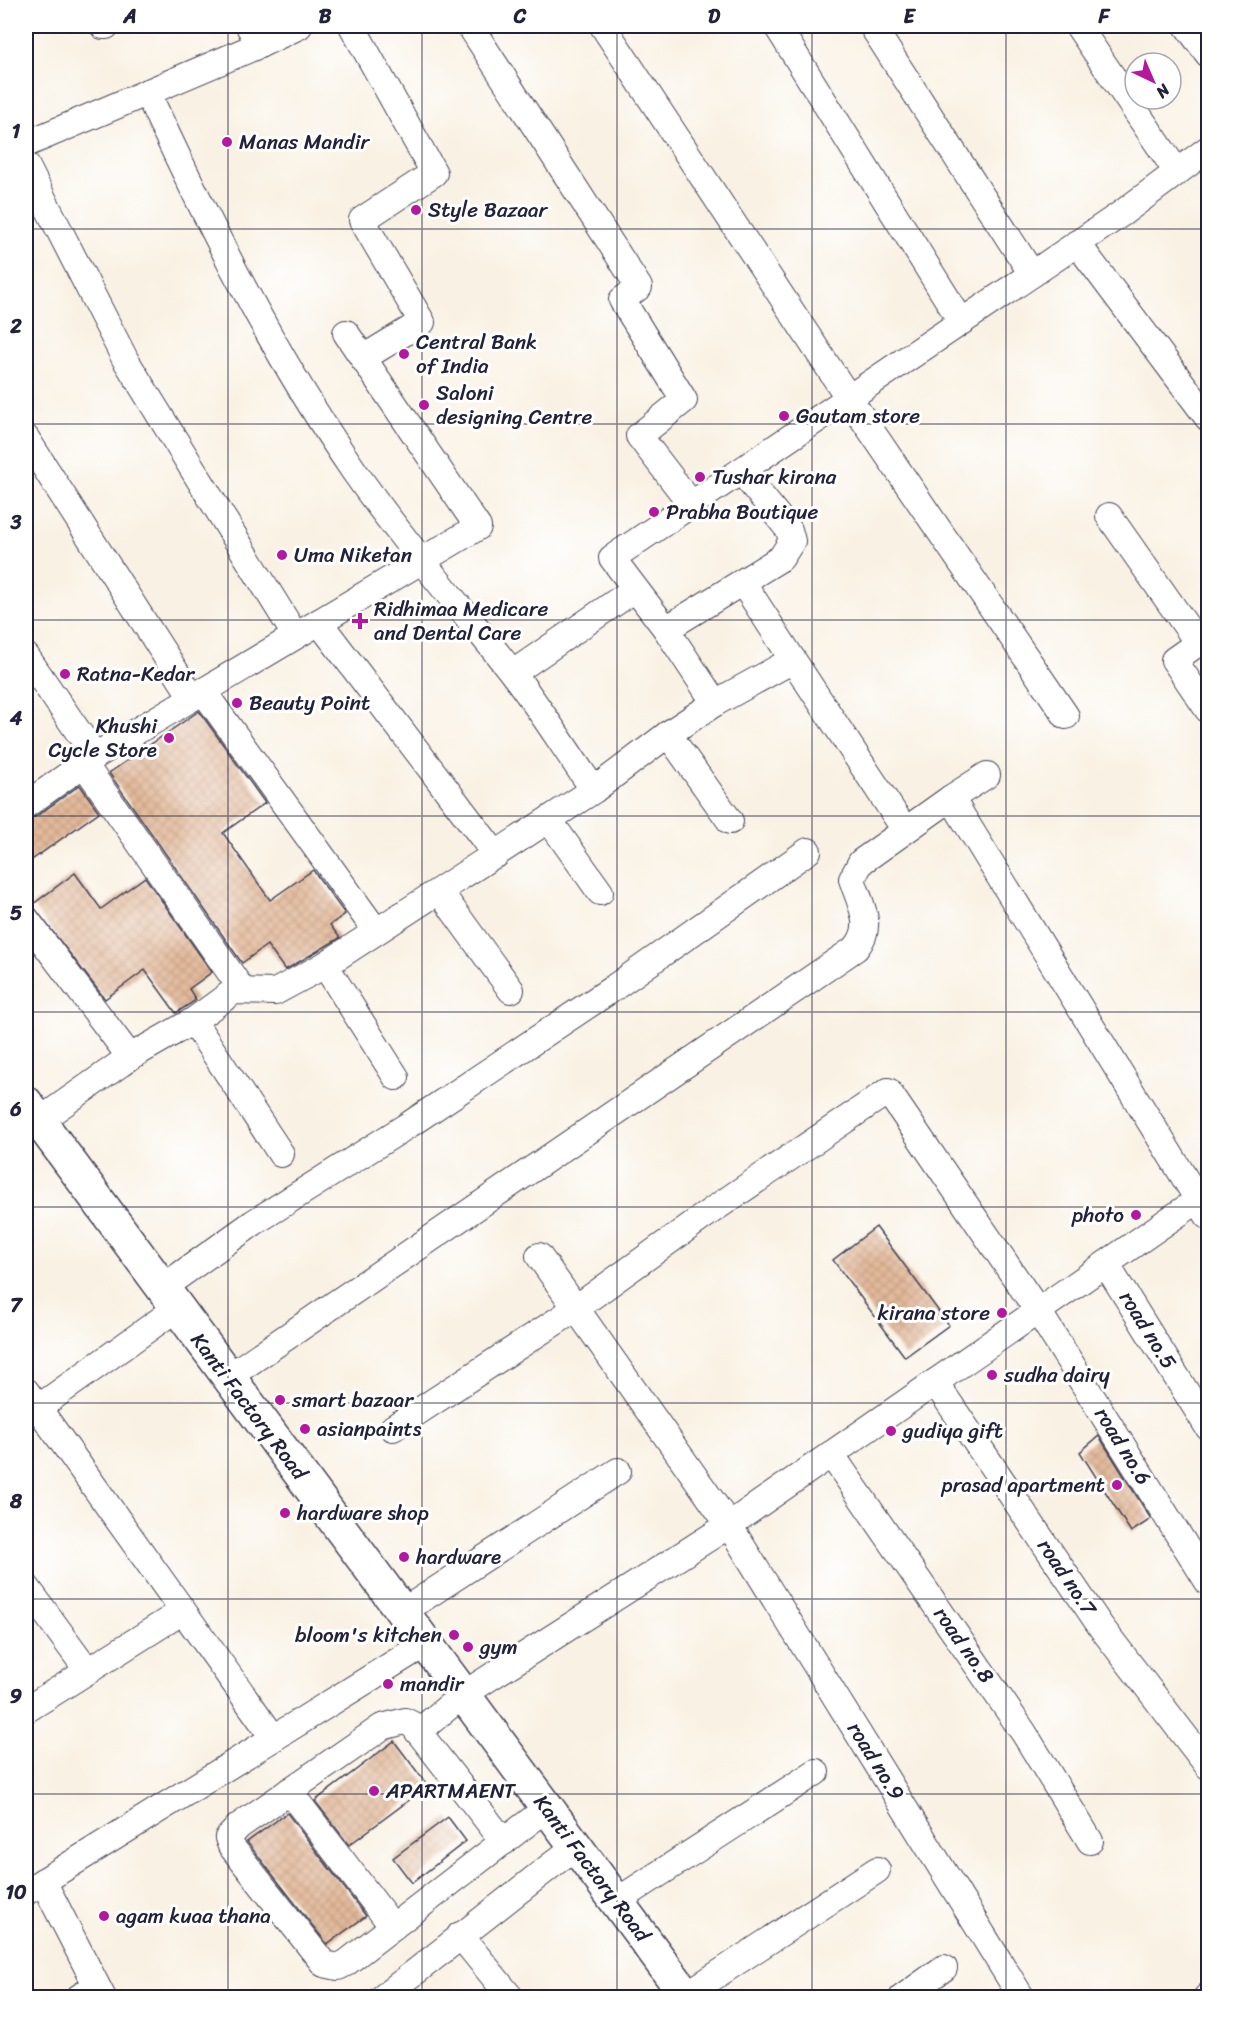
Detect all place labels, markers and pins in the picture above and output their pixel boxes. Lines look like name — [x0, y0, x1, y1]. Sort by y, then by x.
place label: Manas Mandir — [239, 123, 370, 161]
marker: Manas Mandir — [220, 135, 234, 149]
place label: Style Bazaar — [428, 191, 549, 229]
marker: Style Bazaar — [409, 203, 423, 217]
place label: Central Bank of India — [416, 323, 537, 385]
marker: Central Bank of India — [397, 347, 411, 361]
place label: Saloni designing Centre — [436, 374, 592, 436]
place label: Gautam store — [796, 397, 920, 435]
marker: Saloni designing Centre — [417, 398, 431, 412]
marker: Gautam store — [777, 409, 791, 423]
place label: Tushar kirana — [712, 458, 837, 496]
marker: Tushar kirana — [693, 470, 707, 484]
place label: Prabha Boutique — [666, 493, 818, 531]
marker: Prabha Boutique — [647, 505, 661, 519]
place label: Uma Niketan — [294, 536, 412, 574]
marker: Uma Niketan — [275, 548, 289, 562]
place label: Ridhimaa Medicare and Dental Care — [374, 590, 549, 652]
marker: Ridhimaa Medicare and Dental Care — [351, 612, 369, 630]
place label: Ratna-Kedar — [77, 655, 196, 693]
marker: Ratna-Kedar — [58, 667, 72, 681]
place label: Beauty Point — [249, 684, 370, 722]
marker: Beauty Point — [230, 696, 244, 710]
place label: Khushi Cycle Store — [49, 707, 158, 769]
marker: Khushi Cycle Store — [162, 731, 176, 745]
place label: photo — [1071, 1196, 1124, 1234]
marker: photo — [1129, 1208, 1143, 1222]
place label: kirana store — [878, 1294, 990, 1332]
marker: kirana store — [995, 1306, 1009, 1320]
place label: sudha dairy — [1003, 1356, 1110, 1394]
marker: sudha dairy — [985, 1368, 999, 1382]
place label: smart bazaar — [291, 1381, 414, 1419]
marker: smart bazaar — [273, 1393, 287, 1407]
place label: asianpaints — [317, 1410, 422, 1448]
place label: gudiya gift — [901, 1412, 1003, 1450]
marker: asianpaints — [298, 1422, 312, 1436]
marker: gudiya gift — [884, 1424, 898, 1438]
place label: prasad apartment — [941, 1466, 1105, 1504]
marker: prasad apartment — [1110, 1478, 1124, 1492]
place label: hardware shop — [296, 1494, 429, 1532]
marker: hardware shop — [278, 1506, 292, 1520]
place label: hardware — [415, 1538, 501, 1576]
marker: hardware — [397, 1550, 411, 1564]
place label: bloom's kitchen — [295, 1616, 442, 1654]
marker: bloom's kitchen — [447, 1628, 461, 1642]
place label: gym — [478, 1628, 518, 1666]
marker: gym — [461, 1640, 475, 1654]
place label: mandir — [400, 1665, 465, 1703]
marker: mandir — [381, 1677, 395, 1691]
place label: APARTMAENT — [385, 1772, 517, 1810]
marker: APARTMAENT — [367, 1784, 381, 1798]
place label: agam kuaa thana — [116, 1897, 271, 1935]
marker: agam kuaa thana — [97, 1909, 111, 1923]

